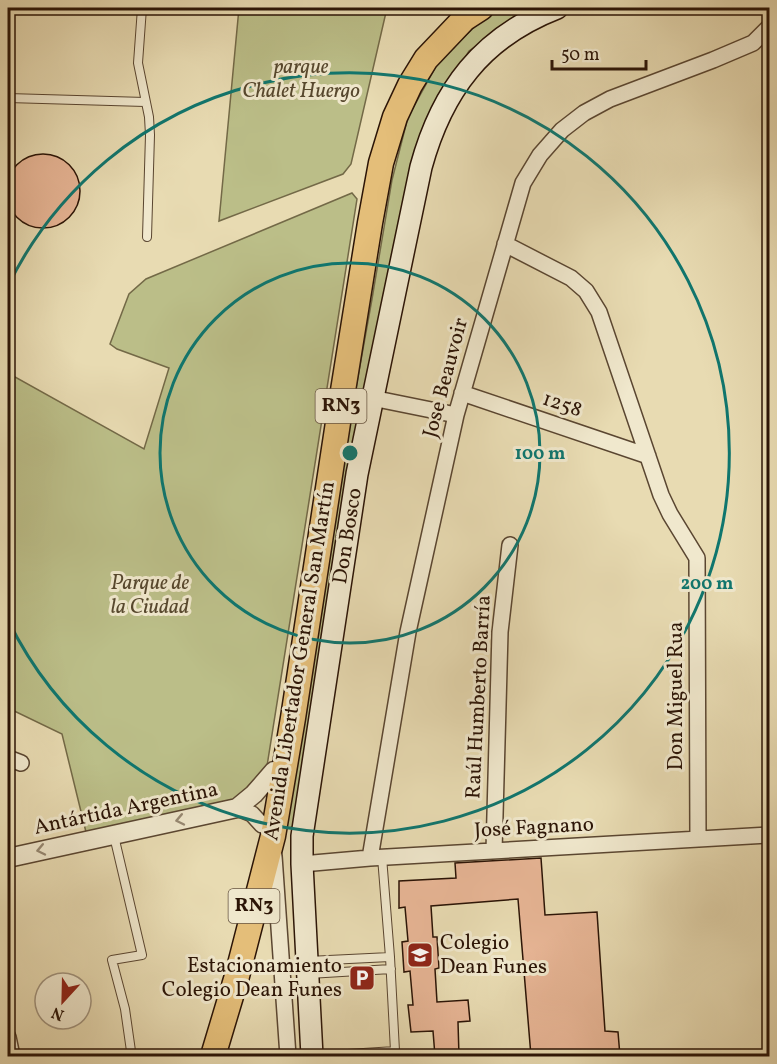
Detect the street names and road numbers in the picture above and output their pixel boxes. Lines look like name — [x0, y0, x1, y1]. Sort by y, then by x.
street label: Jose Beauvoir — [416, 315, 476, 441]
street label: 1258 — [538, 385, 586, 425]
road number: RN3 — [316, 389, 366, 423]
street label: Avenida Libertador General San Martín — [257, 479, 343, 843]
street label: Don Bosco — [326, 486, 370, 586]
street label: Raúl Humberto Barría — [459, 594, 499, 800]
street label: Don Miguel Rua — [662, 622, 691, 770]
street label: Antártida Argentina — [31, 775, 221, 843]
street label: José Fagnano — [473, 810, 595, 846]
road number: RN3 — [228, 889, 280, 923]

